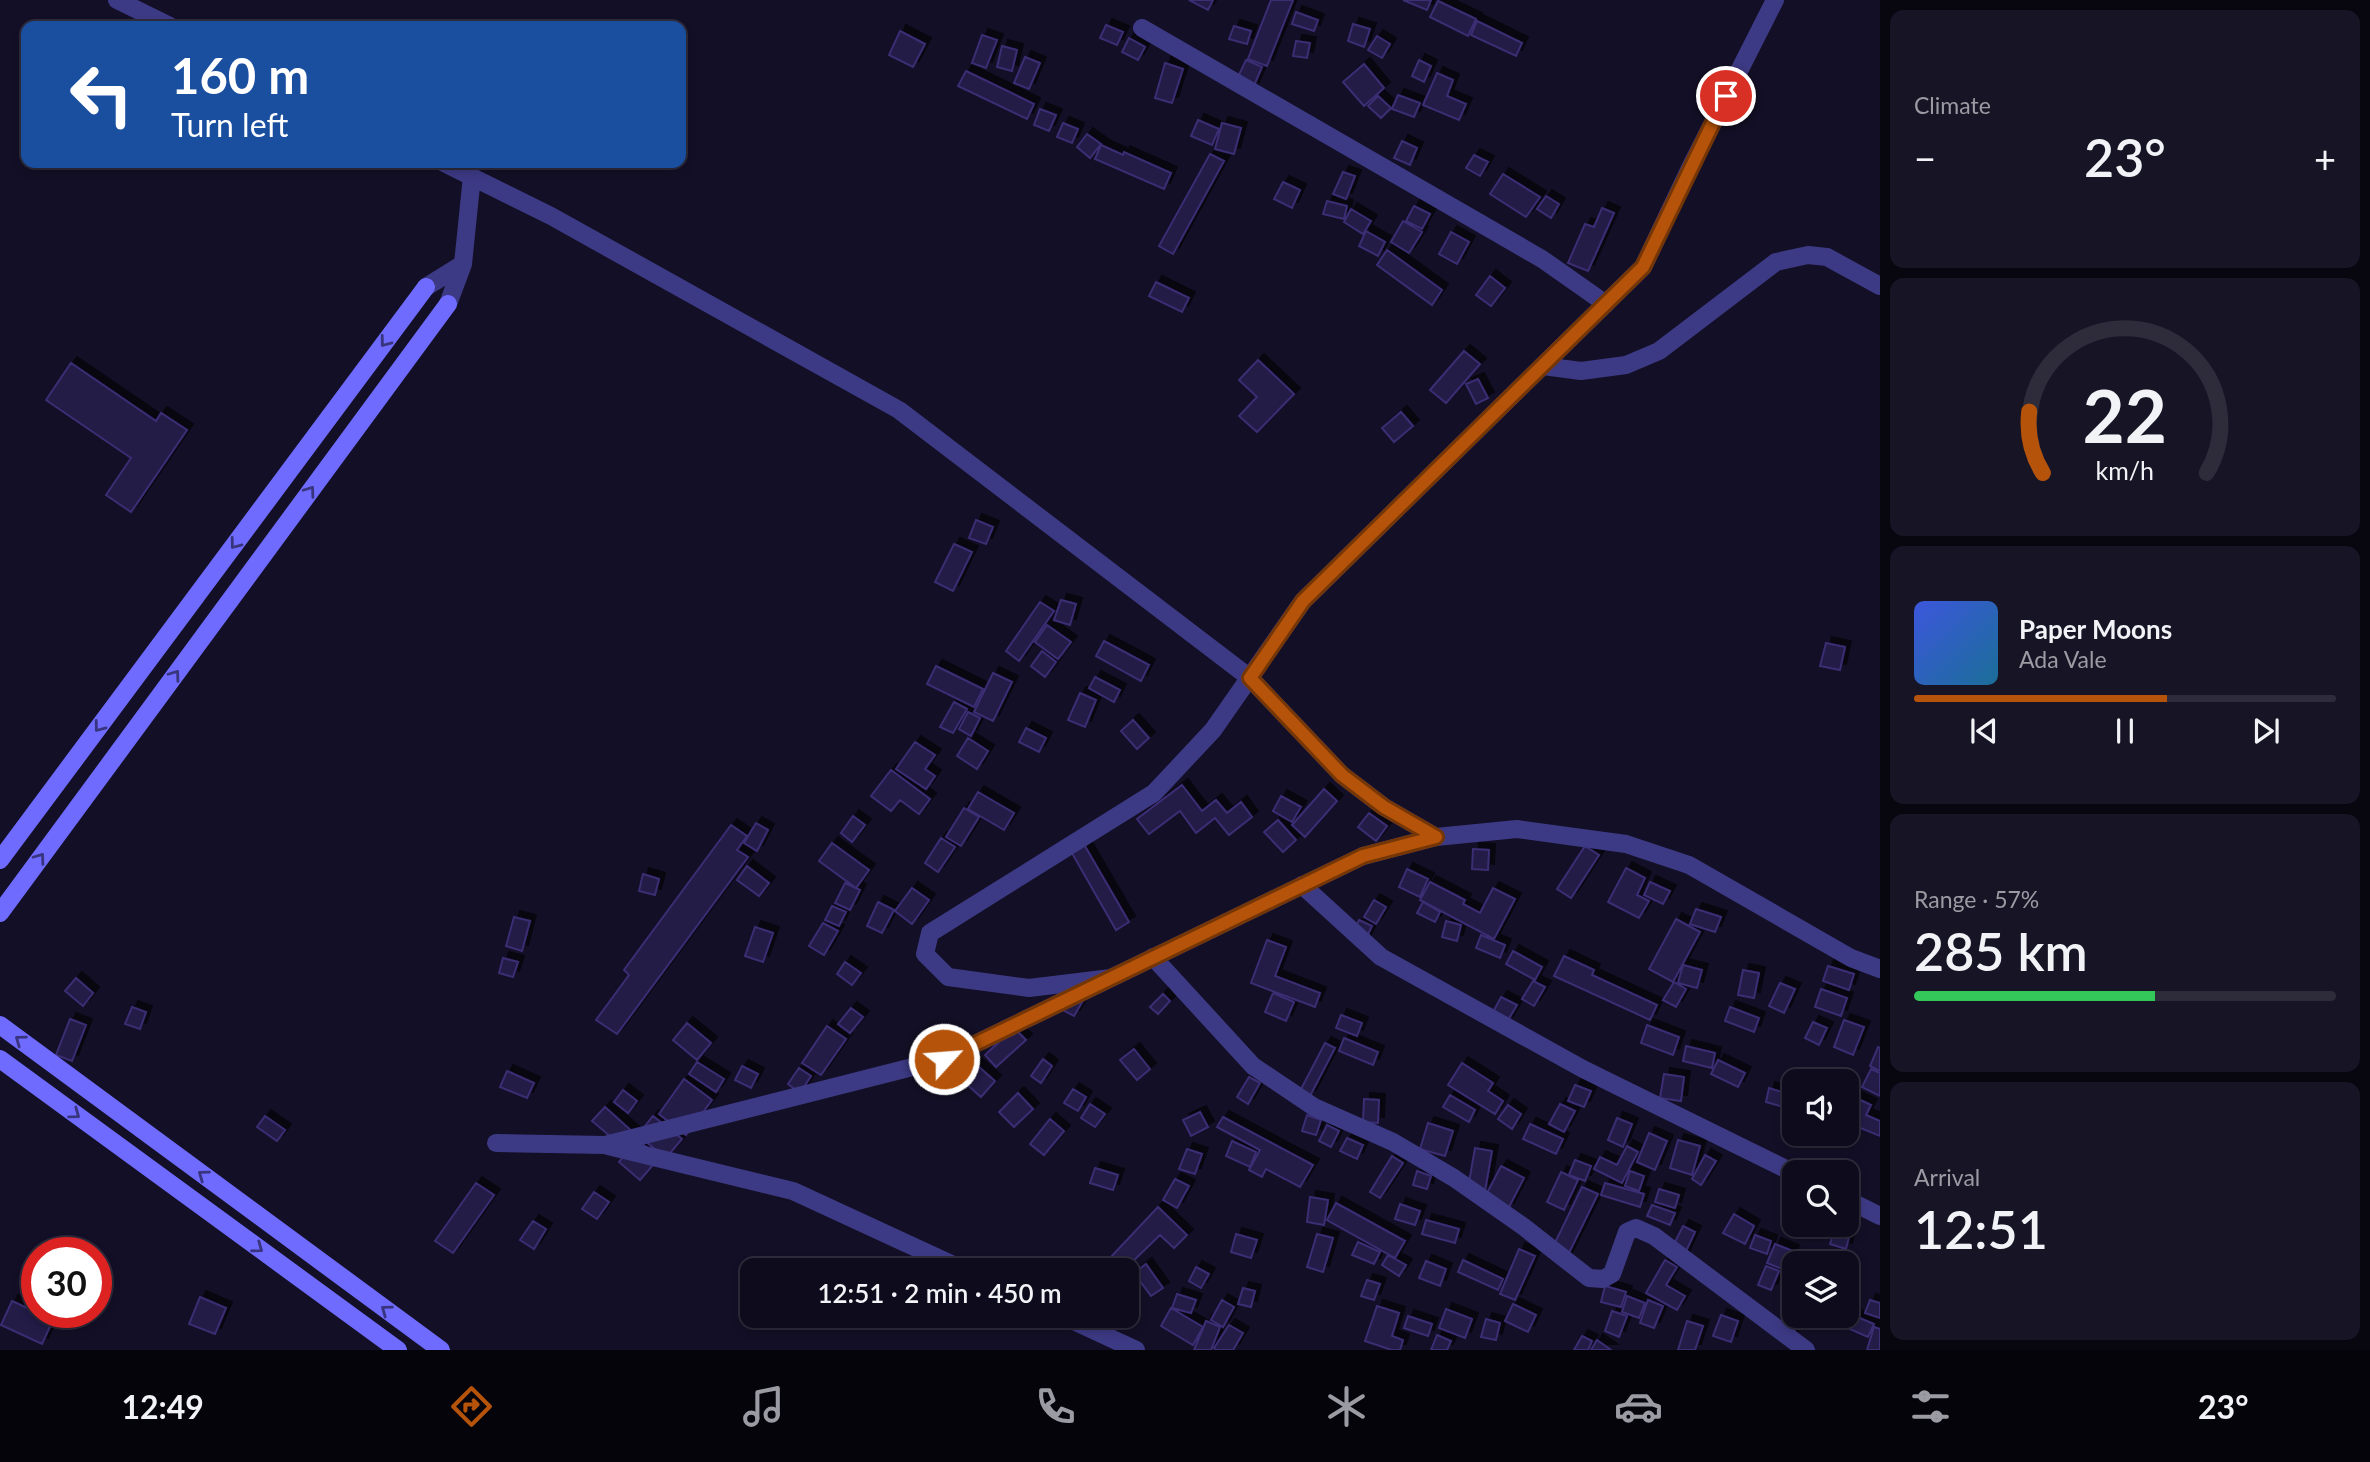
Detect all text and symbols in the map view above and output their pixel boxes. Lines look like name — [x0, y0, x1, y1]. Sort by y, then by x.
text: 160 m — [171, 46, 309, 104]
icon: left — [56, 49, 147, 140]
pin — [1696, 66, 1756, 126]
icon: arrive — [1707, 77, 1745, 115]
text: Climate — [1914, 91, 1991, 119]
text: Turn left — [171, 105, 288, 144]
text: 23° — [2084, 126, 2166, 188]
text: − — [1914, 135, 1936, 181]
text: + — [2314, 135, 2336, 181]
one-way arrow — [381, 334, 394, 347]
text: 22 — [2083, 371, 2167, 459]
text: km/h — [2096, 455, 2154, 485]
one-way arrow — [302, 486, 315, 499]
one-way arrow — [231, 537, 243, 549]
text: Paper Moons — [2019, 613, 2172, 645]
text: Ada Vale — [2019, 645, 2107, 673]
one-way arrow — [167, 670, 180, 682]
icon: previous — [1965, 712, 2003, 750]
icon: pause — [2106, 712, 2144, 750]
icon: next — [2247, 712, 2285, 750]
one-way arrow — [95, 719, 107, 732]
one-way arrow — [32, 853, 45, 866]
text: Range · 57% — [1914, 885, 2039, 913]
text: 285 km — [1914, 920, 2088, 982]
position arrow — [907, 1022, 981, 1096]
one-way arrow — [15, 1036, 28, 1048]
map controls — [1782, 1069, 1859, 1328]
button: sound — [1782, 1069, 1859, 1146]
one-way arrow — [67, 1106, 80, 1118]
button: search — [1782, 1160, 1859, 1237]
text: Arrival — [1914, 1163, 1980, 1191]
one-way arrow — [198, 1170, 211, 1183]
text: 12:51 — [1914, 1198, 2048, 1260]
speed limit sign: 30 — [21, 1237, 112, 1328]
one-way arrow — [251, 1240, 263, 1252]
button: layers — [1782, 1251, 1859, 1328]
text: 12:51 · 2 min · 450 m — [817, 1277, 1062, 1309]
one-way arrow — [381, 1305, 394, 1318]
icon: directions — [447, 1382, 496, 1431]
icon: music — [739, 1382, 788, 1431]
icon: phone — [1031, 1382, 1080, 1431]
icon: climate — [1322, 1382, 1371, 1431]
icon: car — [1614, 1382, 1663, 1431]
icon: filters — [1906, 1382, 1955, 1431]
text: 12:49 — [121, 1387, 204, 1426]
text: 23° — [2198, 1387, 2248, 1426]

